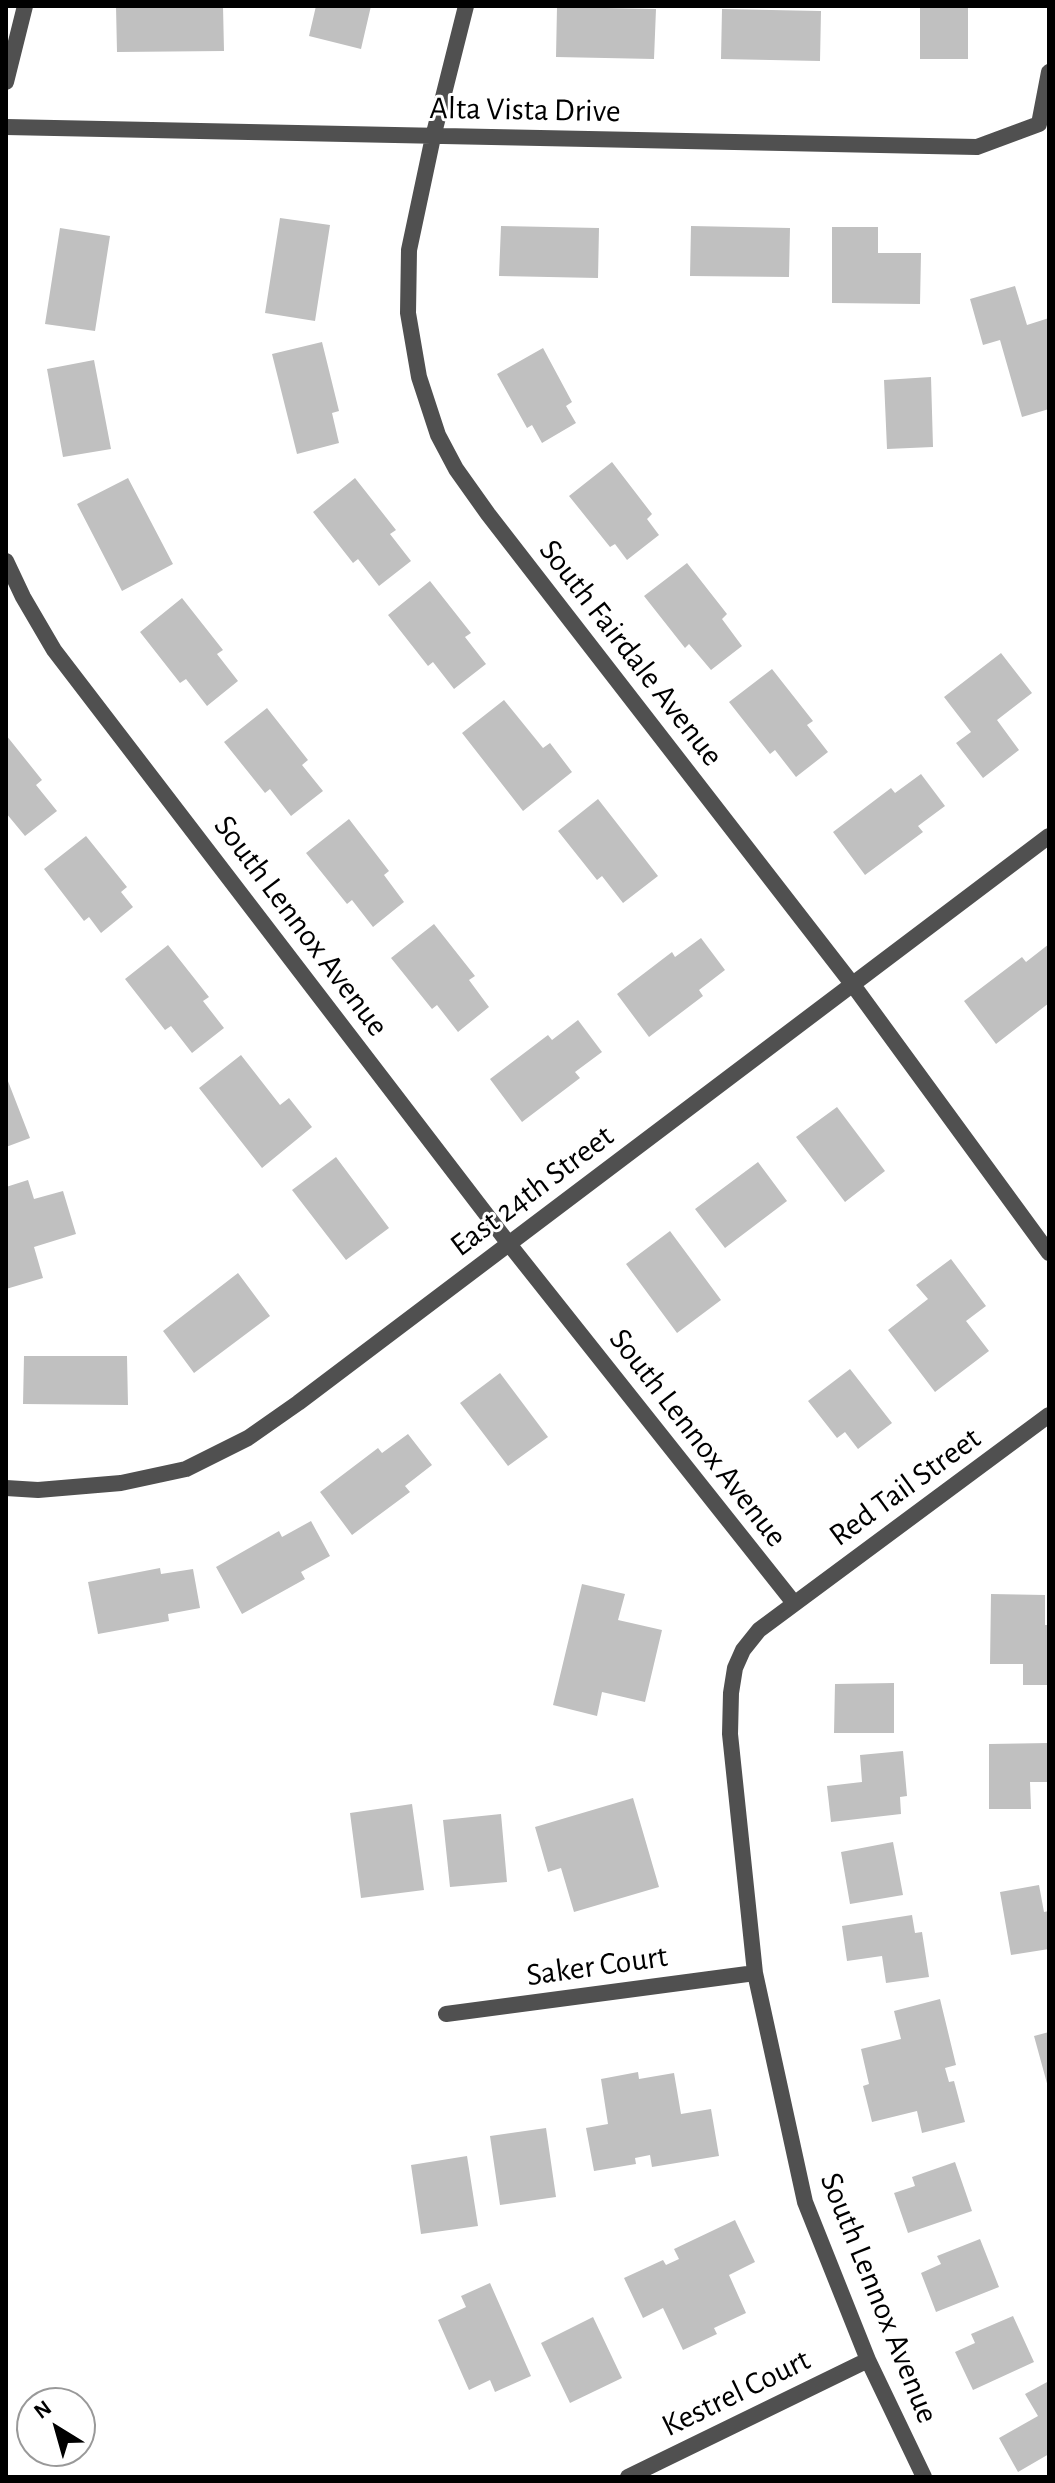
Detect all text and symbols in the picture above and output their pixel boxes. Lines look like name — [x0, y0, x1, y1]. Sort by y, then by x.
street label: Alta Vista Drive — [429, 89, 621, 131]
street label: South Fairdale Avenue — [531, 532, 731, 774]
street label: South Lennox Avenue — [205, 808, 397, 1044]
street label: East 24th Street — [443, 1117, 621, 1265]
street label: South Lennox Avenue — [601, 1321, 795, 1555]
street label: Red Tail Street — [822, 1419, 988, 1555]
street label: Saker Court — [524, 1937, 670, 1995]
street label: South Lennox Avenue — [811, 2167, 947, 2429]
street label: Kestrel Court — [656, 2341, 816, 2445]
north arrow — [16, 2387, 96, 2467]
text: N — [30, 2396, 55, 2423]

